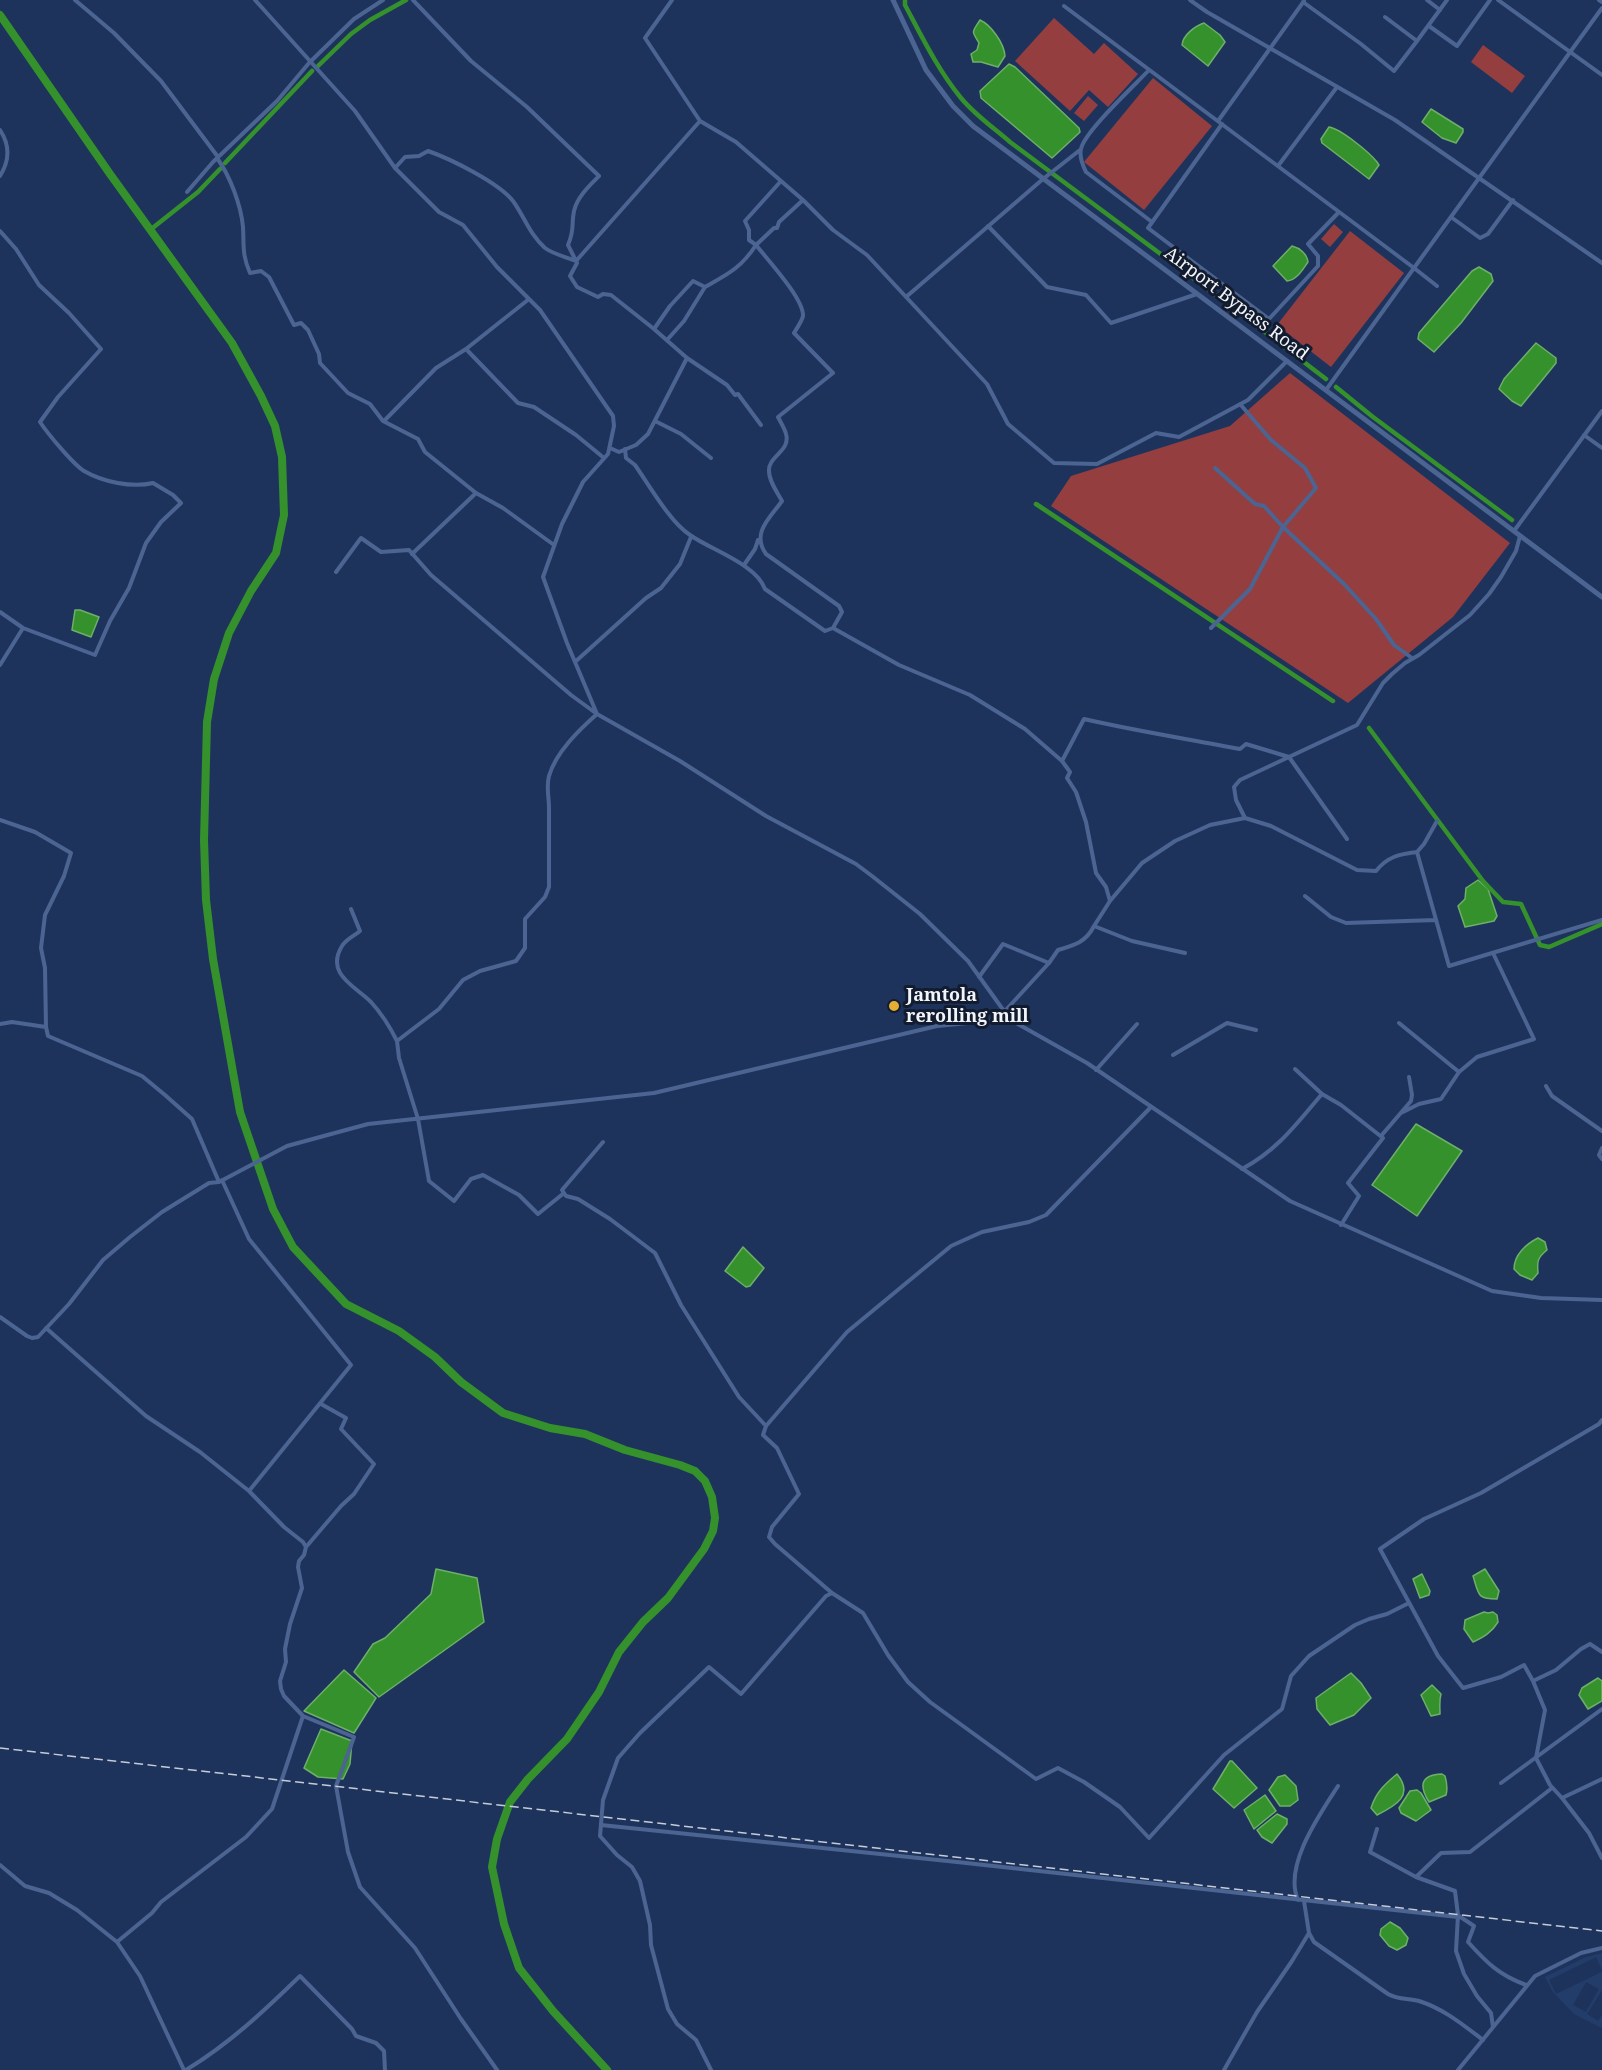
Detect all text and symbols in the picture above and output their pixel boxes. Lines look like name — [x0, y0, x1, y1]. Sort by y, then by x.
street label: Airport Bypass Road — [1160, 243, 1312, 365]
place label: Jamtola rerolling mill — [906, 985, 1029, 1028]
marker: Jamtola rerolling mill — [887, 999, 901, 1013]

